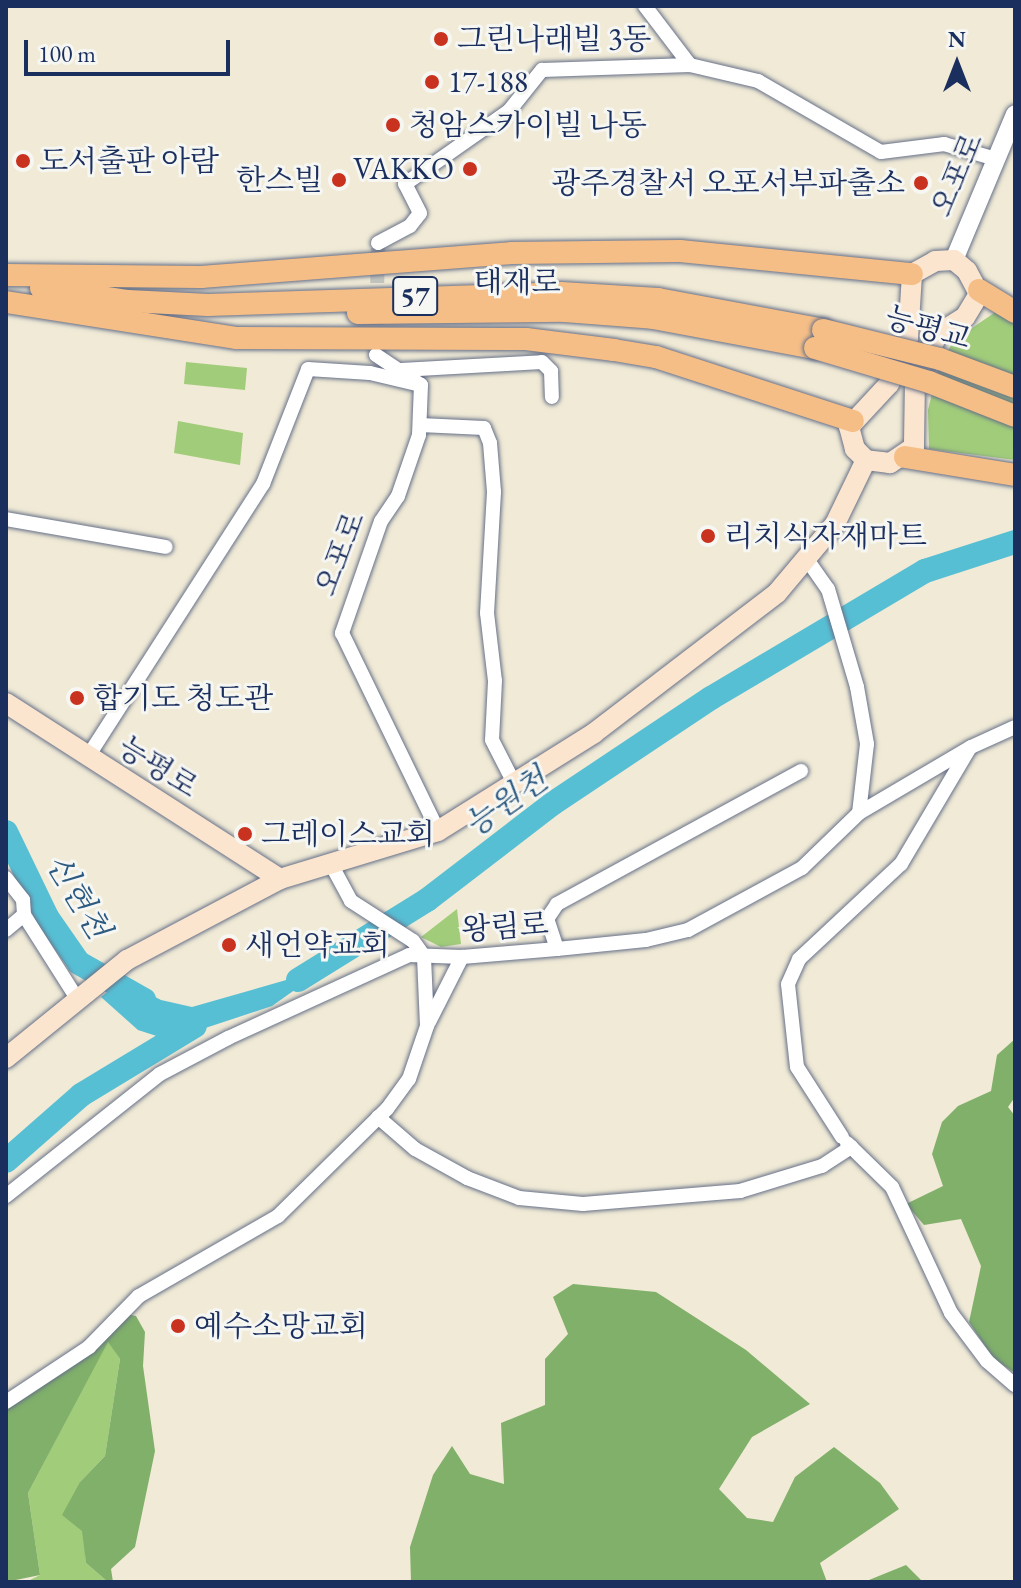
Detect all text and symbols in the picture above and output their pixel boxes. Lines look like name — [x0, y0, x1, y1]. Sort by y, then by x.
place label: 그린나래빌 3동 — [457, 21, 651, 57]
scale bar — [28, 24, 234, 74]
north arrow — [917, 24, 997, 104]
text: N — [948, 25, 966, 54]
marker: 그린나래빌 3동 — [432, 30, 450, 48]
text: 100 m — [38, 38, 96, 69]
place label: 17-188 — [448, 64, 528, 100]
marker: 17-188 — [423, 73, 441, 91]
place label: 청암스카이빌 나동 — [409, 107, 647, 143]
marker: 청암스카이빌 나동 — [384, 116, 402, 134]
street label: 오포로 — [923, 128, 991, 222]
place label: 도서출판 아람 — [39, 143, 219, 179]
place label: VAKKO — [353, 151, 454, 187]
marker: 도서출판 아람 — [14, 152, 32, 170]
marker: VAKKO — [461, 160, 479, 178]
place label: 한스빌 — [236, 162, 323, 198]
place label: 광주경찰서 오포서부파출소 — [551, 165, 905, 201]
marker: 한스빌 — [330, 171, 348, 189]
marker: 광주경찰서 오포서부파출소 — [912, 174, 930, 192]
street label: 태재로 — [474, 264, 560, 300]
road number: 57 — [391, 272, 439, 320]
street label: 능평교 — [881, 299, 975, 357]
street label: 오포로 — [308, 507, 372, 601]
place label: 리치식자재마트 — [724, 518, 927, 554]
marker: 리치식자재마트 — [699, 527, 717, 545]
place label: 합기도 청도관 — [93, 680, 273, 716]
marker: 합기도 청도관 — [68, 689, 86, 707]
street label: 능평로 — [112, 729, 204, 805]
water label: 능원천 — [457, 760, 555, 844]
place label: 그레이스교회 — [261, 816, 435, 852]
marker: 그레이스교회 — [236, 825, 254, 843]
water label: 신현천 — [38, 846, 118, 946]
street label: 왕림로 — [460, 906, 550, 948]
place label: 새언약교회 — [245, 927, 390, 963]
marker: 새언약교회 — [220, 936, 238, 954]
place label: 예수소망교회 — [194, 1308, 368, 1344]
marker: 예수소망교회 — [169, 1317, 187, 1335]

